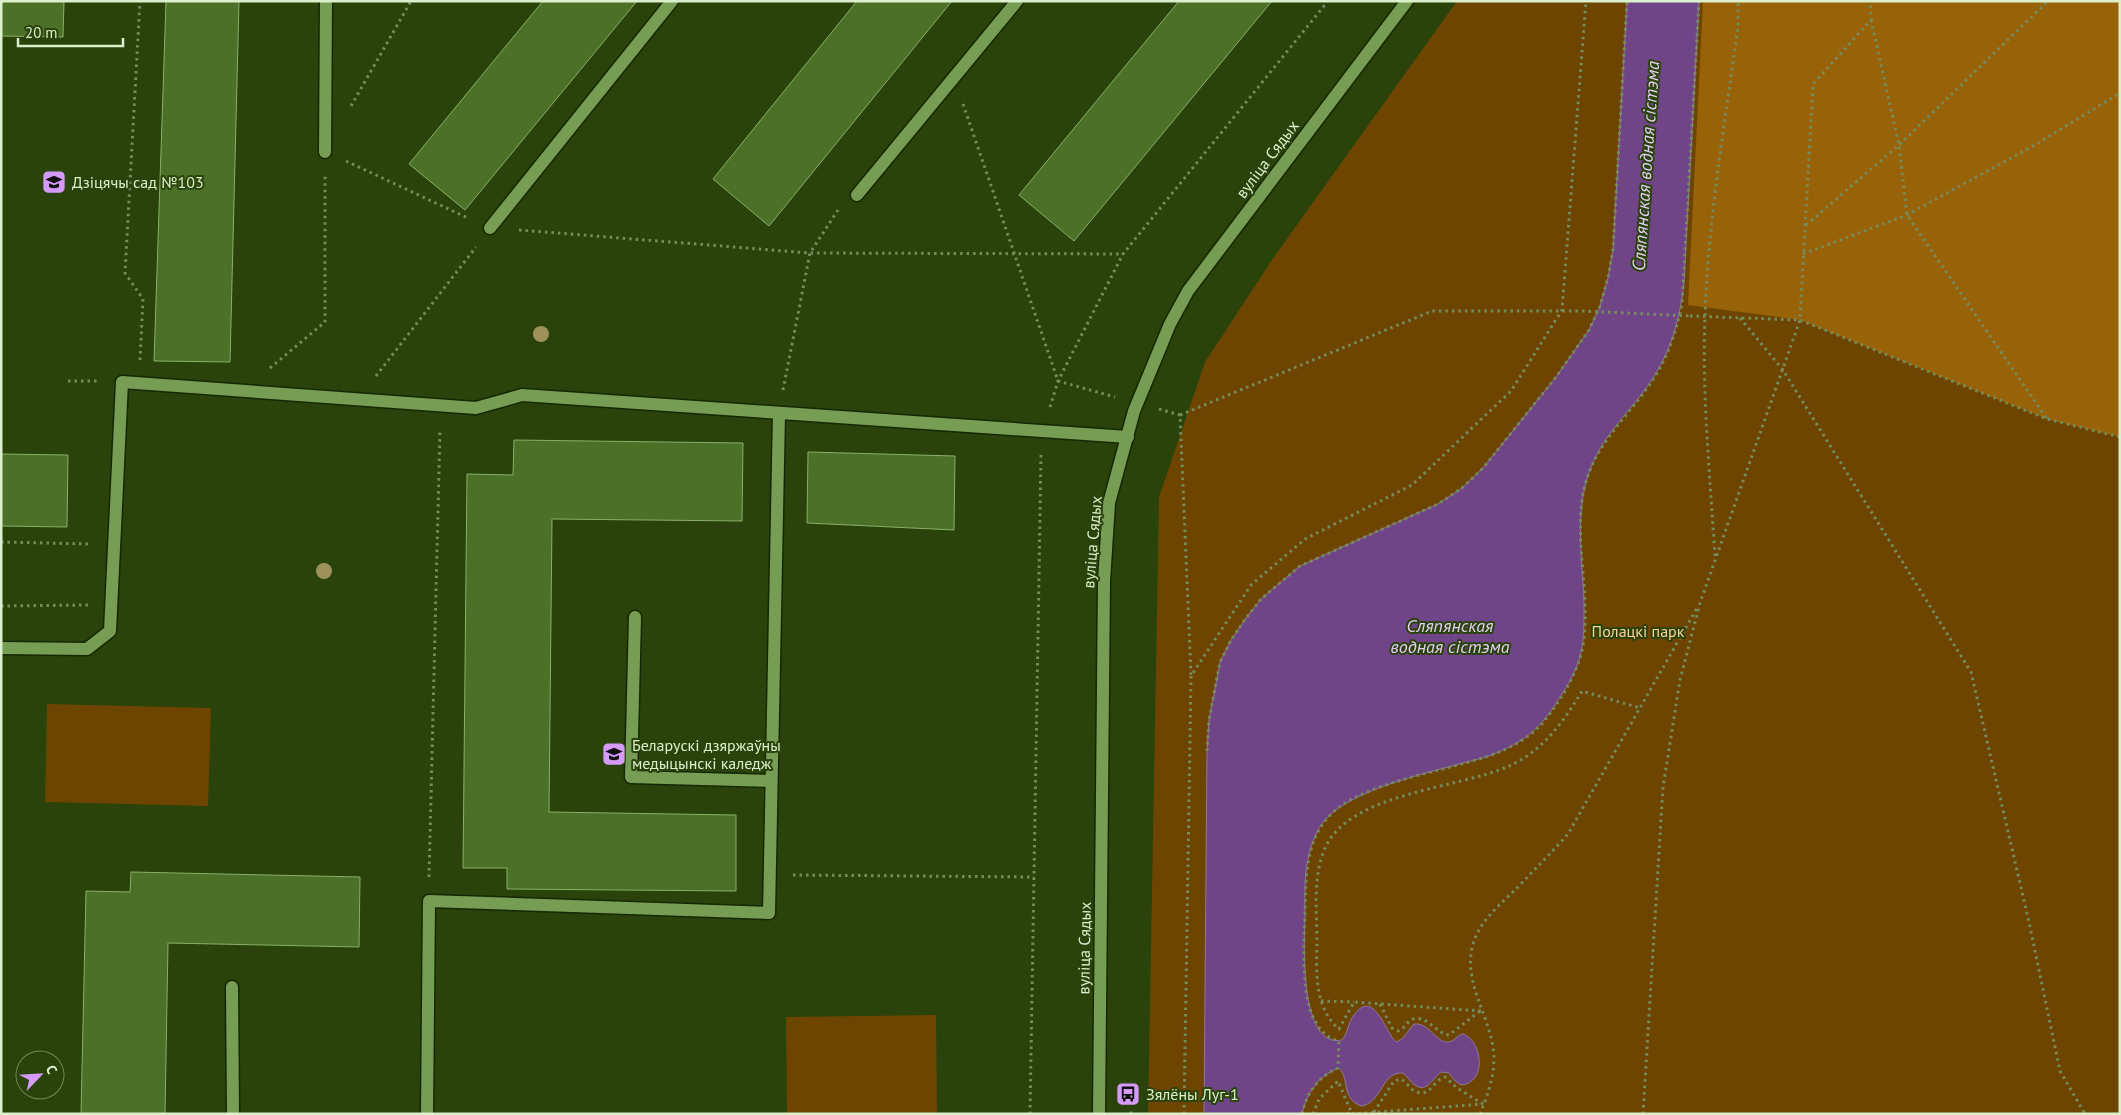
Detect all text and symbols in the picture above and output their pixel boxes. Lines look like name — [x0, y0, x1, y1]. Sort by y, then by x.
scale bar — [18, 15, 122, 47]
text: 20 m — [25, 23, 58, 42]
water label: Сляпянская водная сістэма — [1627, 60, 1664, 272]
street label: вуліца Сядых — [1231, 116, 1303, 202]
school or university icon: Дзіцячы сад №103 — [41, 169, 67, 195]
place label: Дзіцячы сад №103 — [72, 172, 204, 192]
street label: вуліца Сядых — [1078, 495, 1106, 589]
water label: Сляпянская водная сістэма — [1391, 614, 1510, 658]
park label: Полацкі парк — [1592, 621, 1685, 641]
place label: Беларускі дзяржаўны медыцынскі каледж — [632, 735, 781, 773]
school or university icon: Беларускі дзяржаўны медыцынскі каледж — [601, 741, 627, 767]
street label: вуліца Сядых — [1073, 902, 1095, 994]
north arrow — [15, 1050, 65, 1100]
text: С — [42, 1062, 62, 1077]
bus stop icon: Зялёны Луг-1 — [1115, 1081, 1141, 1107]
place label: Зялёны Луг-1 — [1146, 1084, 1239, 1104]

